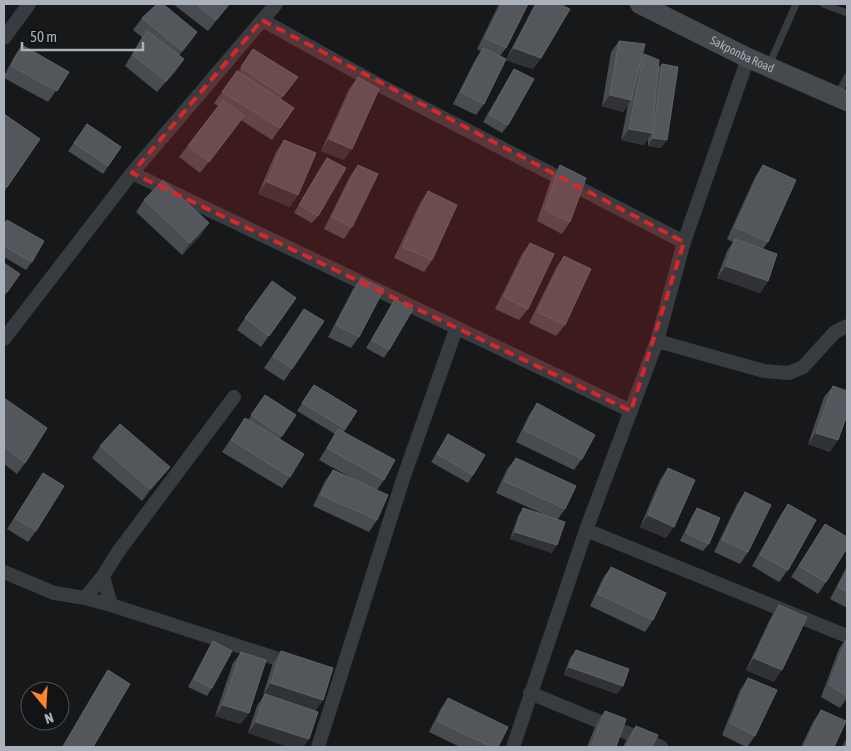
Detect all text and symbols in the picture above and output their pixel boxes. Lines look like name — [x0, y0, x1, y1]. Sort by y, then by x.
scale bar — [22, 20, 144, 52]
text: 50 m — [30, 28, 57, 45]
street label: Sakponba Road — [708, 33, 776, 75]
north arrow — [20, 681, 70, 731]
text: N — [43, 709, 55, 727]

